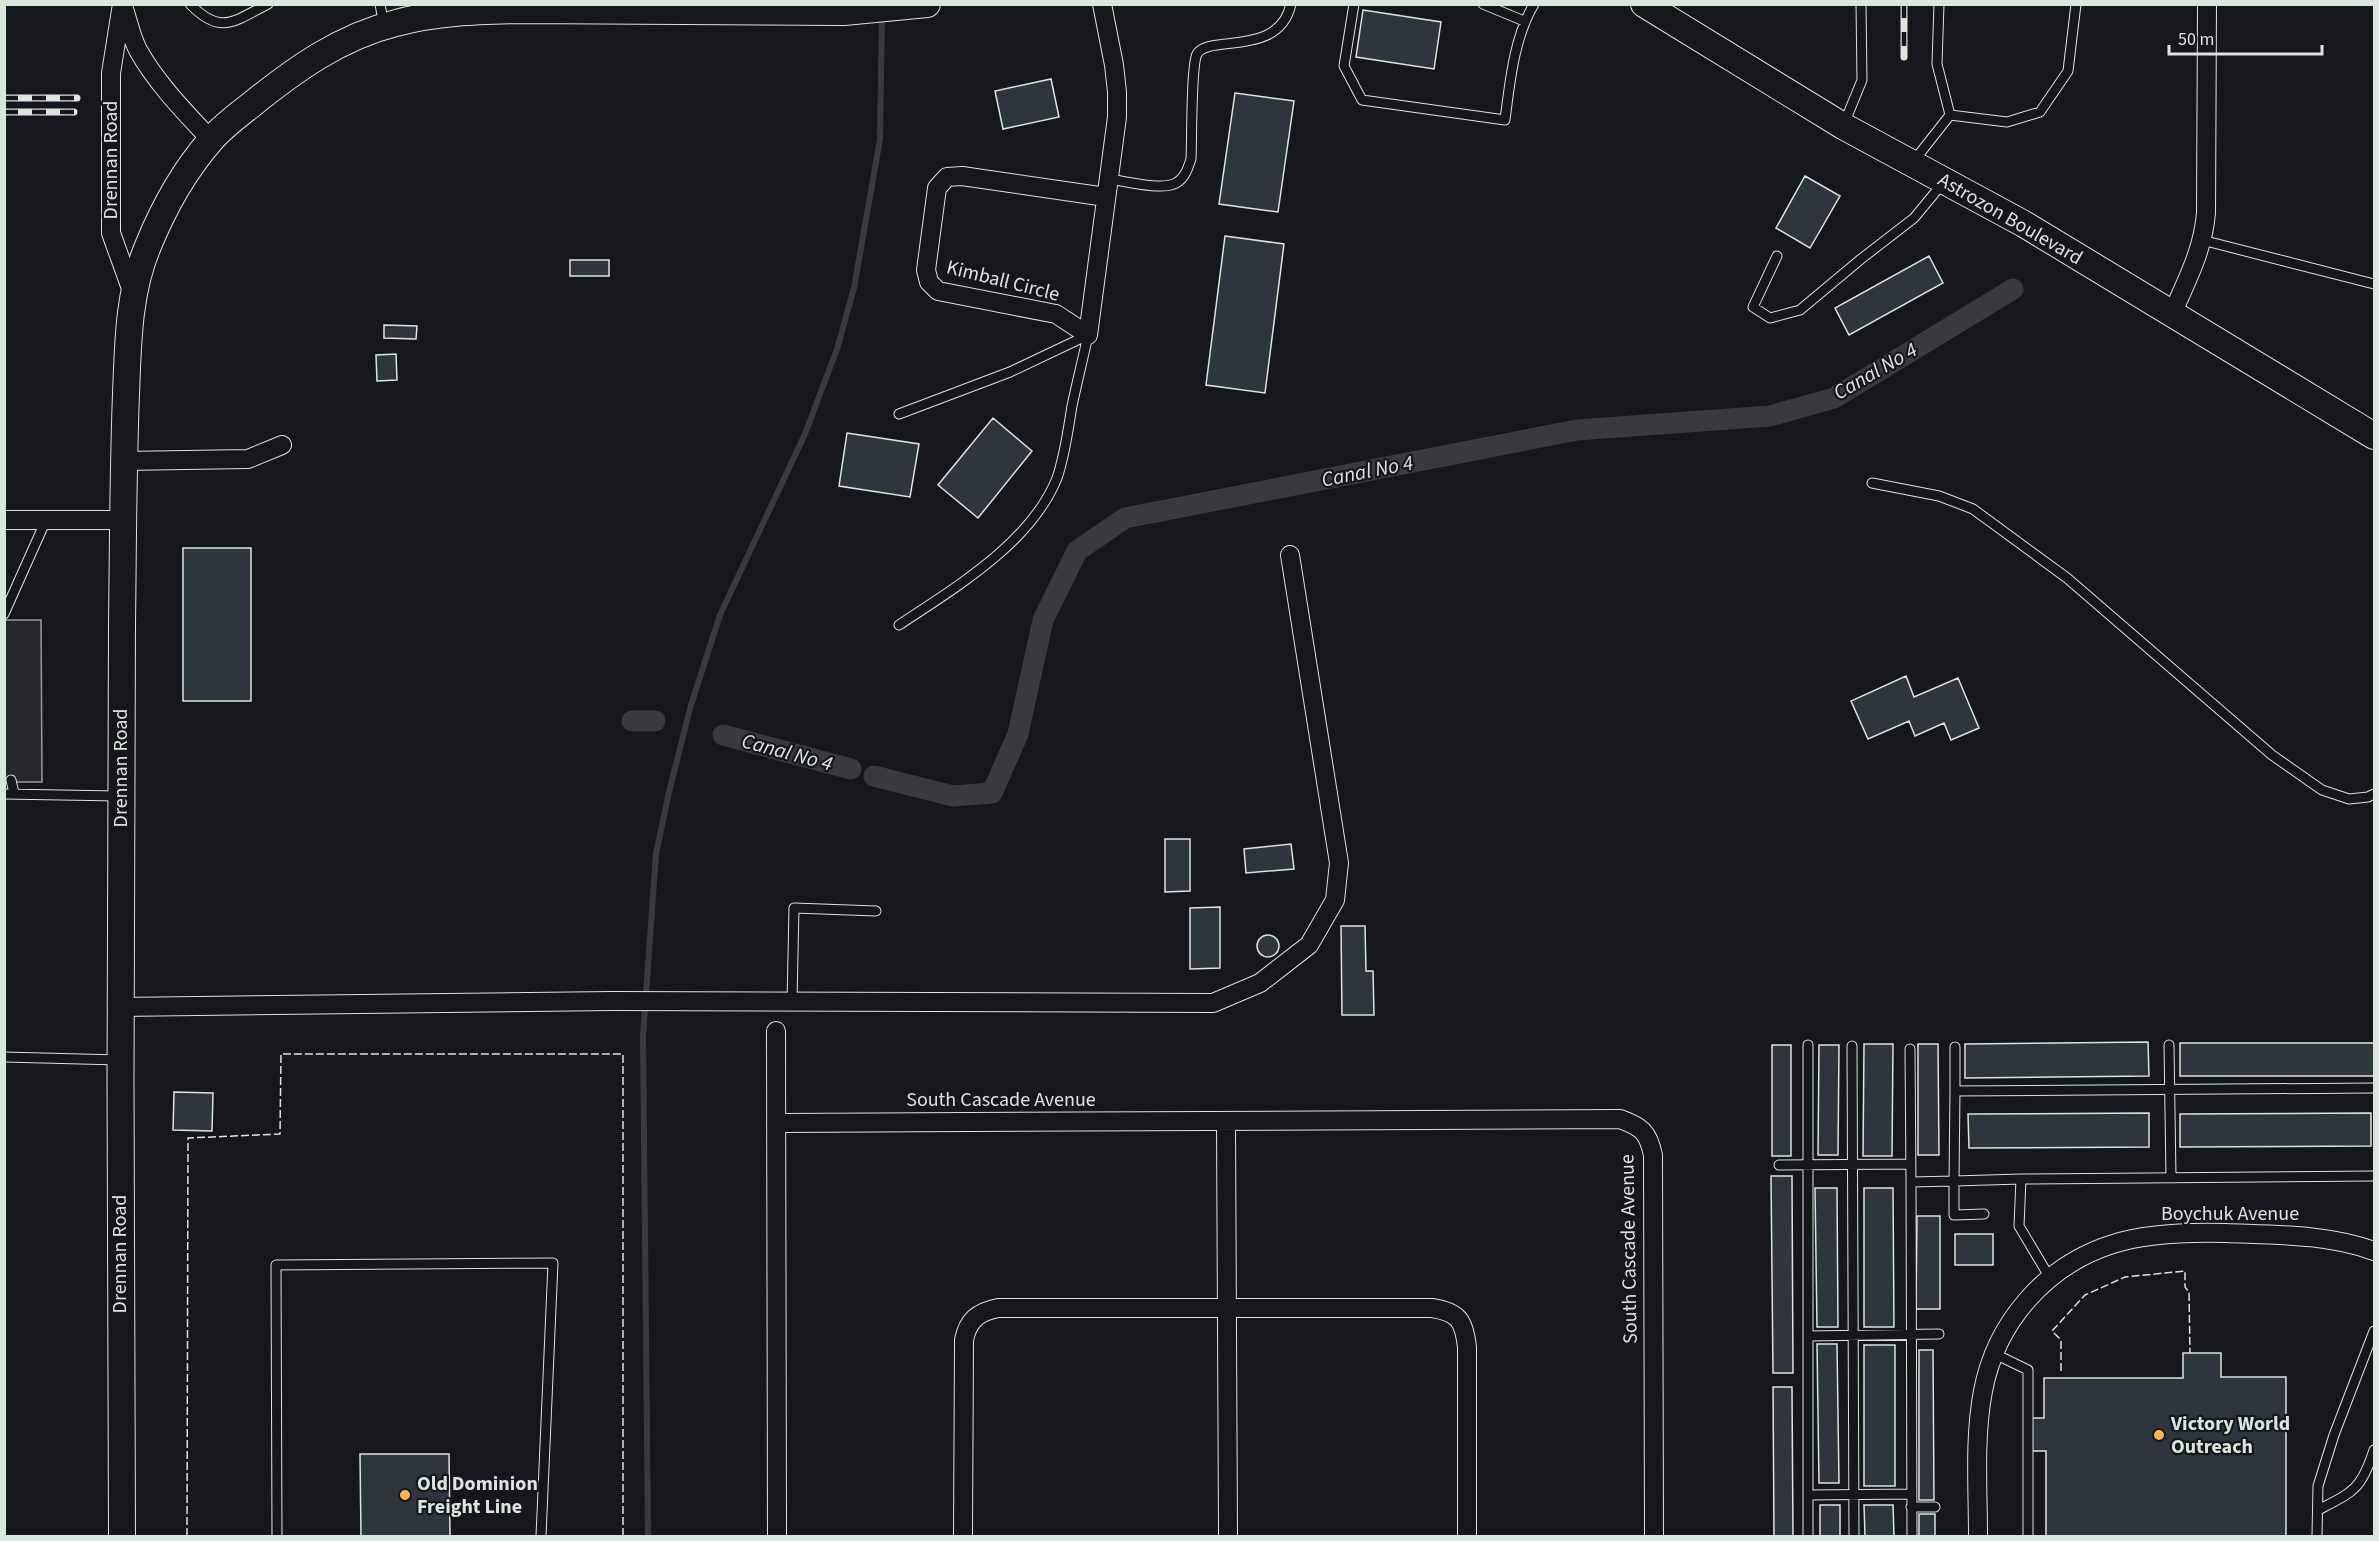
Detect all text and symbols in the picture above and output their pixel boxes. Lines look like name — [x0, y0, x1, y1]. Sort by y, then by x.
scale bar — [2169, 18, 2322, 56]
text: 50 m — [2178, 27, 2214, 52]
street label: Drennan Road — [97, 101, 125, 219]
street label: Astrozon Boulevard — [1932, 166, 2088, 272]
street label: Kimball Circle — [944, 253, 1062, 309]
water label: Canal No 4 — [1827, 335, 1923, 407]
water label: Canal No 4 — [1319, 447, 1415, 495]
street label: Drennan Road — [107, 709, 135, 827]
water label: Canal No 4 — [738, 726, 836, 778]
street label: South Cascade Avenue — [906, 1086, 1096, 1114]
street label: South Cascade Avenue — [1613, 1154, 1645, 1344]
street label: Drennan Road — [106, 1195, 134, 1313]
street label: Boychuk Avenue — [2161, 1200, 2299, 1228]
place label: Victory World Outreach — [2170, 1410, 2290, 1461]
marker: Victory World Outreach — [2152, 1428, 2166, 1442]
place label: Old Dominion Freight Line — [417, 1470, 538, 1521]
marker: Old Dominion Freight Line — [398, 1488, 412, 1502]

